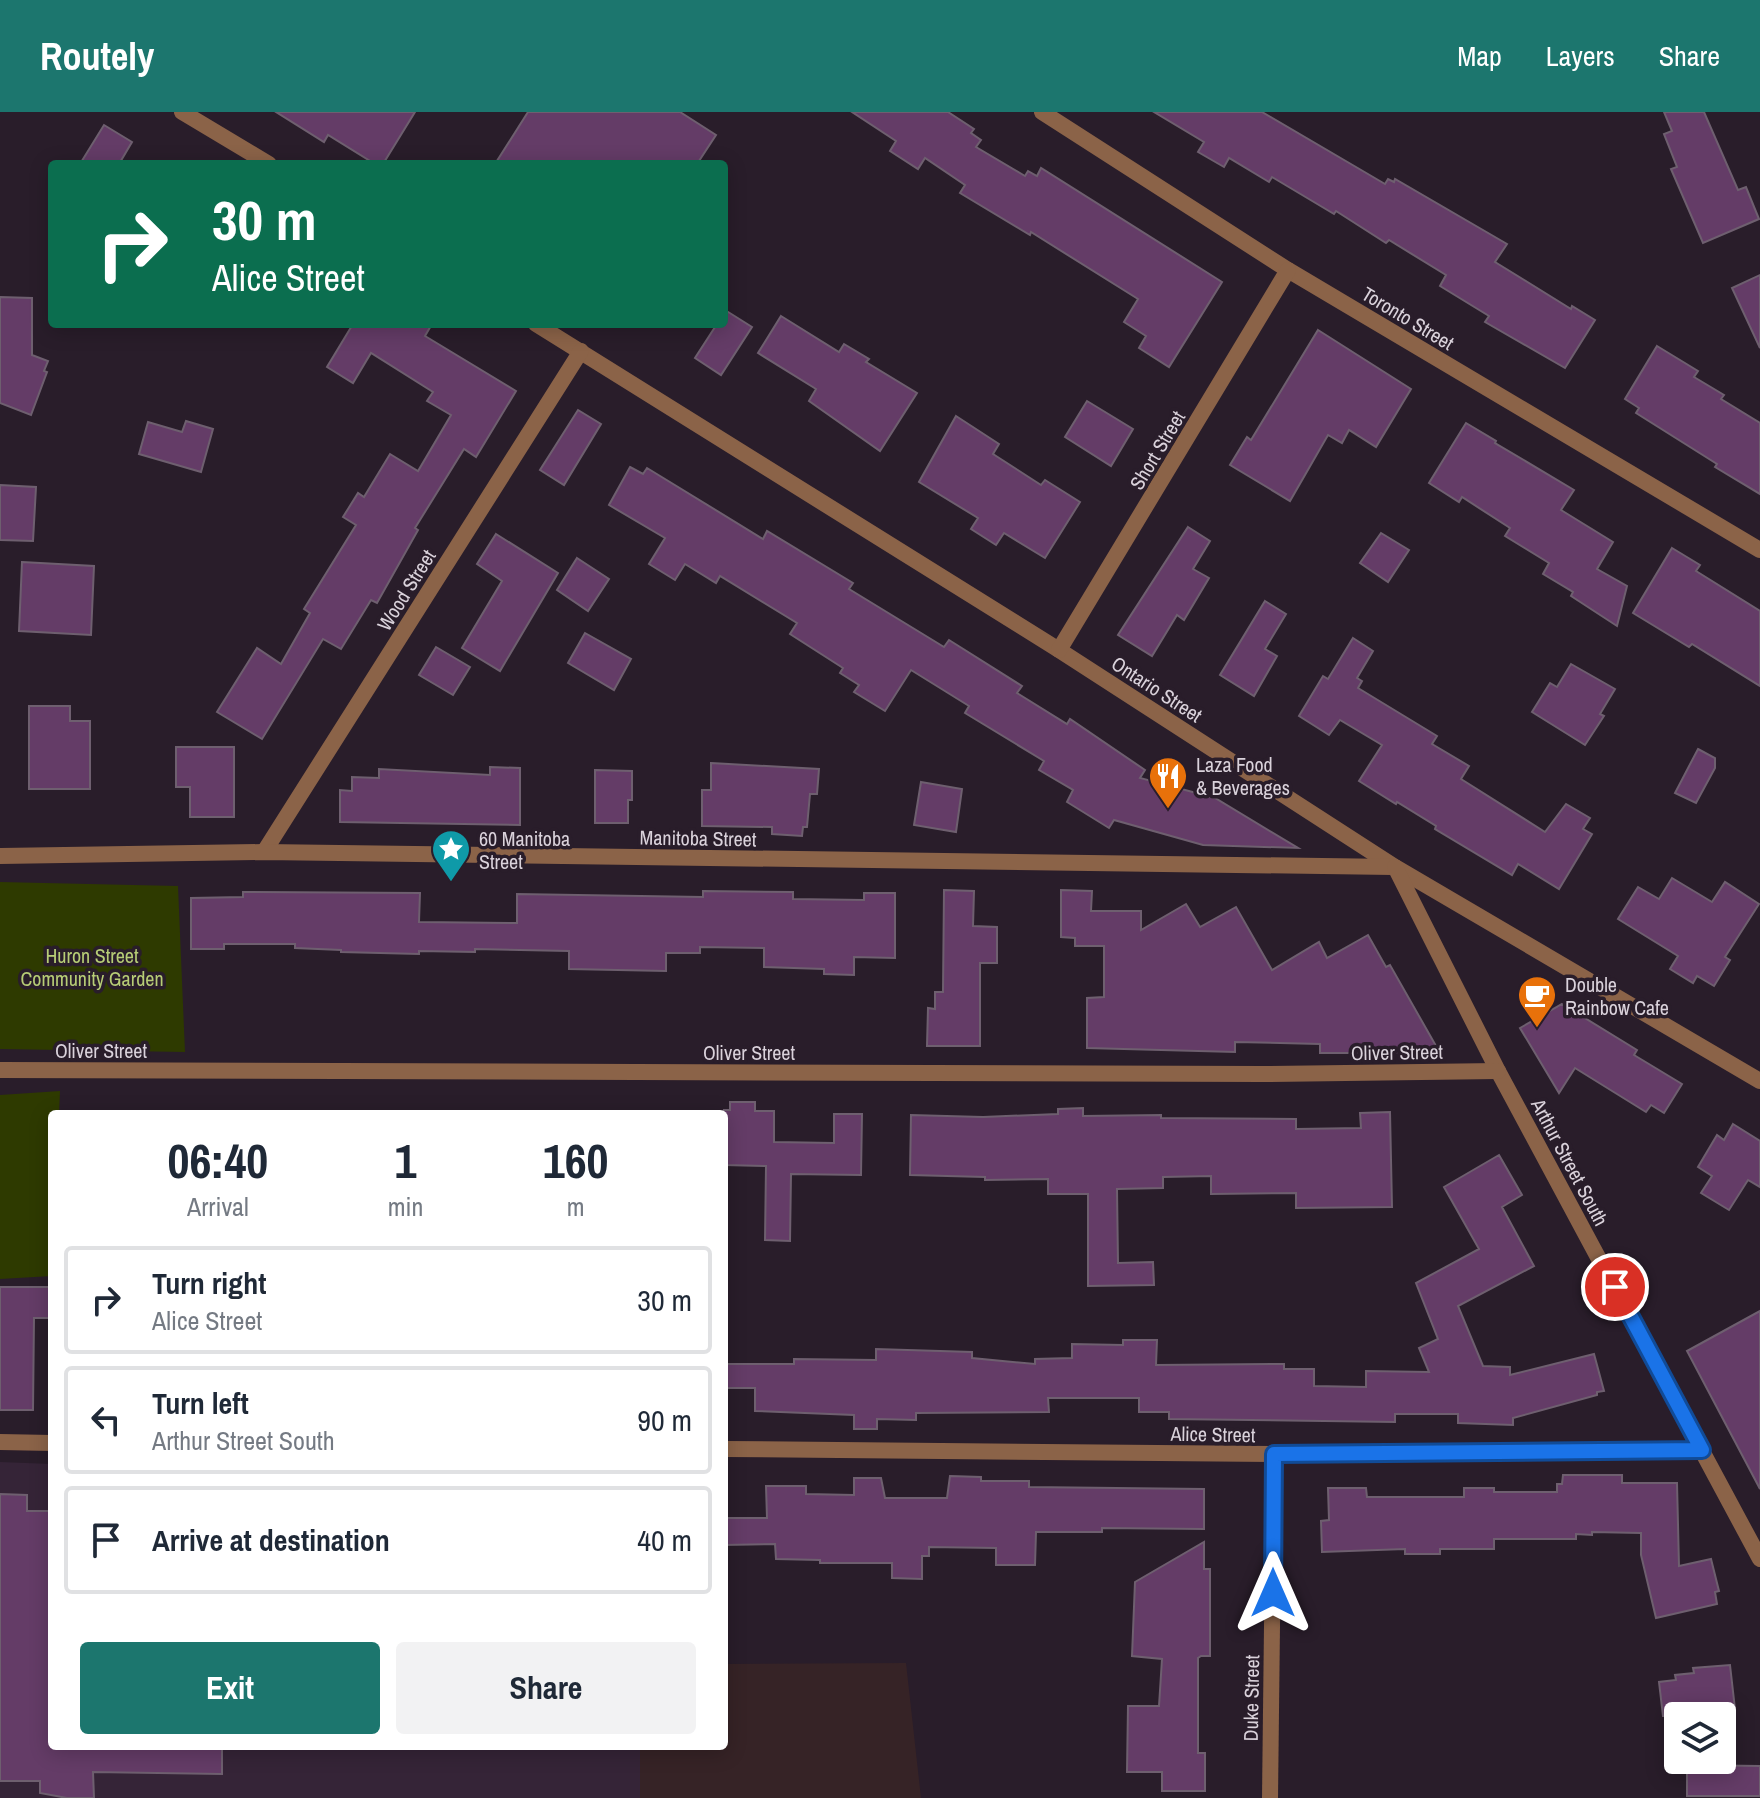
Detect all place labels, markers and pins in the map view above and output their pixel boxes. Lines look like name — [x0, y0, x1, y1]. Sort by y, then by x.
place label: Laza Food & Beverages — [1196, 751, 1290, 801]
restaurant icon: Laza Food & Beverages — [1147, 755, 1189, 810]
place label: 60 Manitoba Street — [479, 825, 570, 875]
place icon: 60 Manitoba Street — [430, 828, 472, 883]
place label: Double Rainbow Cafe — [1565, 971, 1669, 1021]
cafe icon: Double Rainbow Cafe — [1516, 974, 1558, 1029]
pin — [1581, 1253, 1649, 1321]

